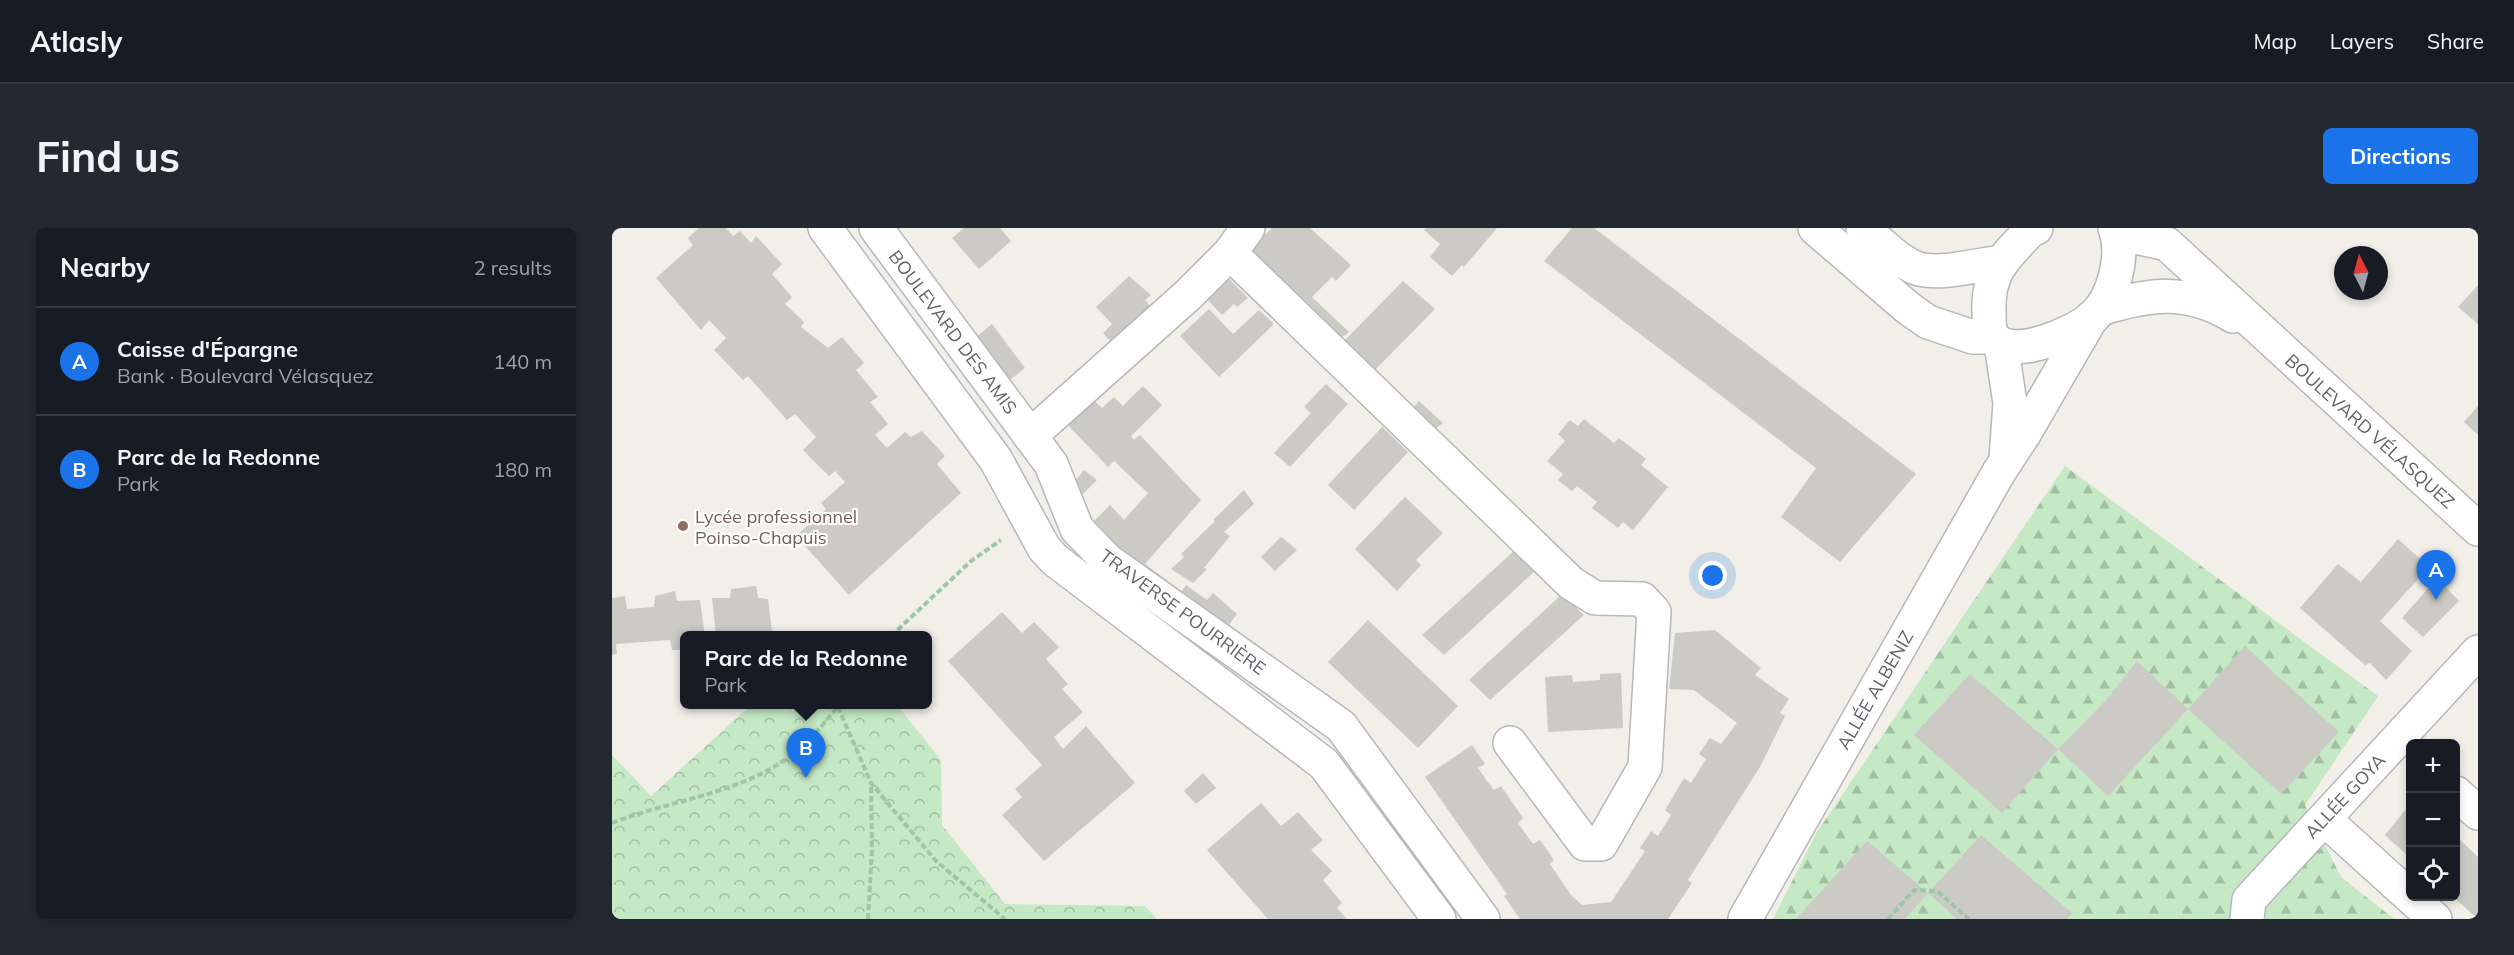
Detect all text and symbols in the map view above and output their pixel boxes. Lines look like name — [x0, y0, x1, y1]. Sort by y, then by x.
text: Atlasly — [30, 24, 122, 59]
text: Map — [2254, 28, 2297, 54]
text: Layers — [2330, 28, 2394, 54]
text: Share — [2427, 28, 2484, 54]
button: Directions — [2323, 128, 2478, 184]
text: Find us — [36, 130, 180, 183]
street label: BOULEVARD DES AMIS — [884, 246, 1022, 418]
north arrow — [2334, 246, 2388, 300]
text: Nearby — [60, 251, 150, 284]
text: 2 results — [474, 255, 552, 280]
text: Caisse d'Épargne — [117, 335, 298, 363]
text: A — [72, 349, 87, 374]
text: 140 m — [493, 349, 552, 374]
street label: BOULEVARD VÉLASQUEZ — [2280, 349, 2460, 513]
text: Bank · Boulevard Vélasquez — [117, 363, 374, 388]
text: Parc de la Redonne — [117, 443, 320, 471]
text: B — [73, 457, 86, 482]
text: 180 m — [493, 457, 552, 482]
text: Park — [117, 471, 159, 496]
place label: Lycée professionnel Poinso-Chapuis — [695, 505, 857, 549]
marker: Lycée professionnel Poinso-Chapuis — [676, 519, 690, 533]
street label: TRAVERSE POURRIÈRE — [1096, 544, 1270, 680]
pin: A — [2416, 550, 2456, 600]
your location — [1698, 561, 1727, 590]
street label: ALLÉE ALBENIZ — [1832, 626, 1918, 754]
popup — [680, 631, 932, 709]
text: Parc de la Redonne — [705, 644, 907, 672]
text: Park — [705, 672, 747, 697]
pin: B — [786, 728, 826, 778]
map controls — [2406, 739, 2460, 901]
button: + — [2406, 739, 2460, 793]
street label: ALLÉE GOYA — [2300, 749, 2390, 843]
button: − — [2406, 793, 2460, 847]
button: locate — [2406, 847, 2460, 901]

